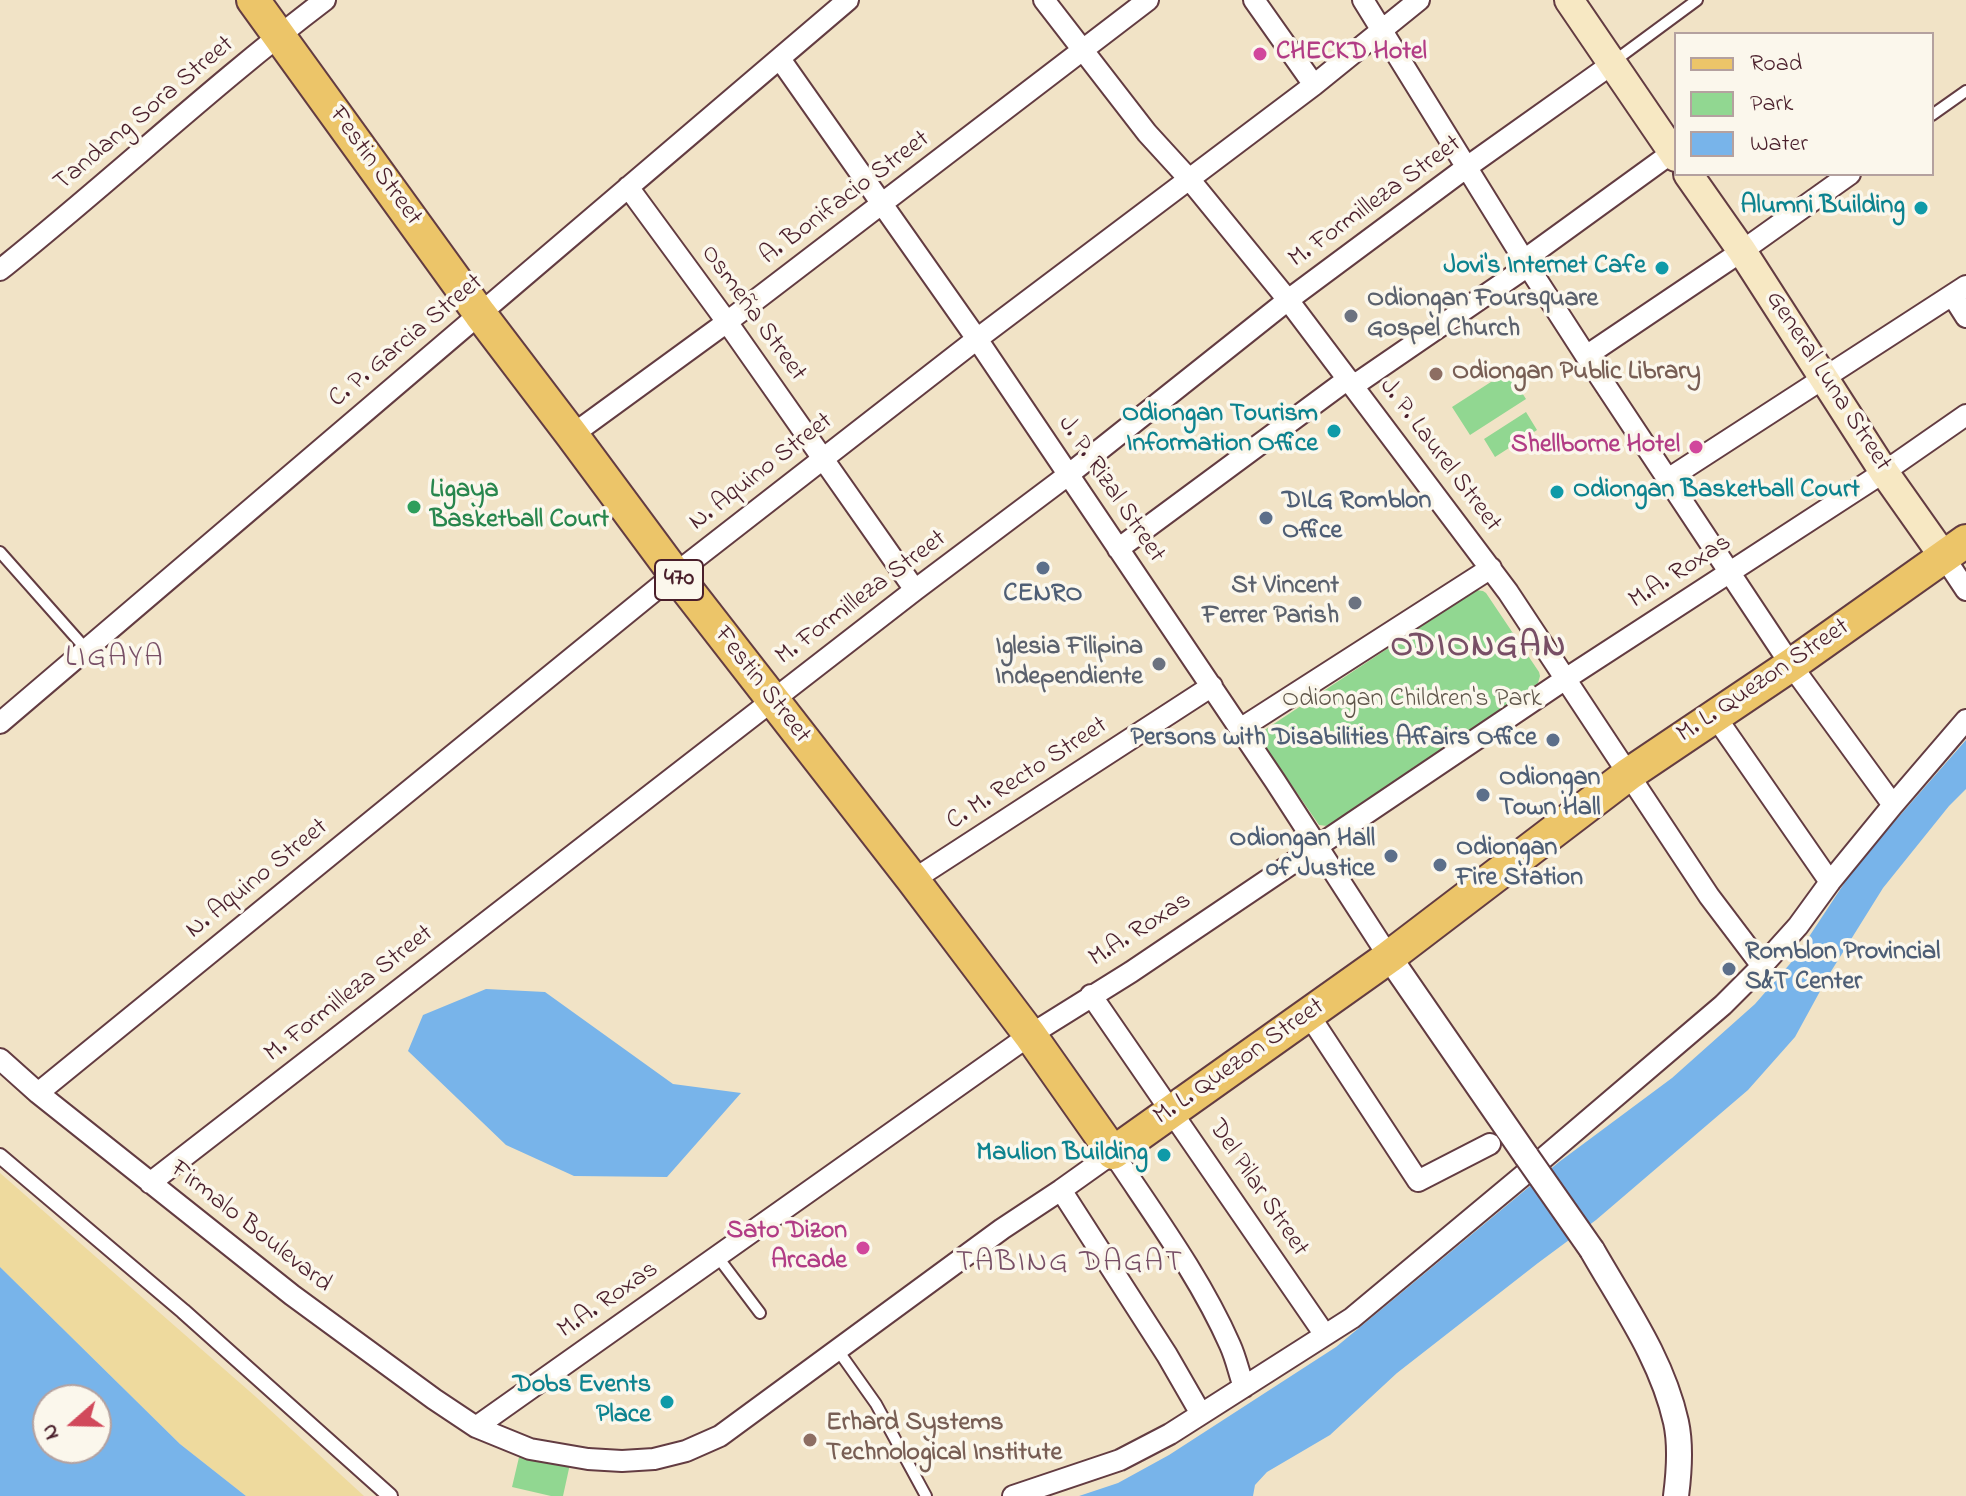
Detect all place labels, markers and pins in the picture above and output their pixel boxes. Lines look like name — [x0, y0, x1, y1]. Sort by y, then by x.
place label: CHECKD Hotel — [1276, 38, 1427, 70]
marker: CHECKD Hotel — [1251, 45, 1269, 63]
place label: Alumni Building — [1740, 192, 1905, 224]
marker: Alumni Building — [1912, 199, 1930, 217]
place label: Jovi's Internet Cafe — [1444, 252, 1646, 284]
marker: Jovi's Internet Cafe — [1653, 259, 1671, 277]
place label: Odiongan Foursquare Gospel Church — [1367, 285, 1598, 346]
marker: Odiongan Foursquare Gospel Church — [1342, 307, 1360, 325]
place label: Odiongan Public Library — [1452, 358, 1701, 390]
marker: Odiongan Public Library — [1427, 365, 1445, 383]
place label: Odiongan Tourism Information Office — [1122, 400, 1318, 462]
marker: Odiongan Tourism Information Office — [1325, 422, 1343, 440]
place label: Shellborne Hotel — [1511, 431, 1680, 463]
marker: Shellborne Hotel — [1687, 438, 1705, 456]
place label: Ligaya Basketball Court — [430, 476, 609, 538]
place label: Odiongan Basketball Court — [1573, 476, 1860, 508]
marker: Odiongan Basketball Court — [1548, 483, 1566, 501]
place label: DILG Romblon Office — [1282, 487, 1431, 548]
marker: Ligaya Basketball Court — [405, 498, 423, 516]
marker: DILG Romblon Office — [1257, 509, 1275, 527]
marker: CENRO — [1034, 559, 1052, 577]
place label: St Vincent Ferrer Parish — [1202, 572, 1339, 634]
place label: CENRO — [1003, 580, 1083, 612]
marker: St Vincent Ferrer Parish — [1346, 594, 1364, 612]
place label: Iglesia Filipina Independiente — [995, 633, 1143, 694]
marker: Iglesia Filipina Independiente — [1150, 655, 1168, 673]
place label: Persons with Disabilities Affairs Office — [1130, 724, 1537, 756]
marker: Persons with Disabilities Affairs Office — [1544, 731, 1562, 749]
place label: Odiongan Town Hall — [1499, 764, 1601, 826]
marker: Odiongan Town Hall — [1474, 786, 1492, 804]
place label: Odiongan Hall of Justice — [1229, 825, 1375, 886]
place label: Odiongan Fire Station — [1456, 834, 1583, 896]
marker: Odiongan Hall of Justice — [1382, 847, 1400, 865]
marker: Odiongan Fire Station — [1431, 856, 1449, 874]
place label: Romblon Provincial S&T Center — [1745, 938, 1940, 1000]
marker: Romblon Provincial S&T Center — [1720, 960, 1738, 978]
place label: Maulion Building — [976, 1139, 1148, 1171]
marker: Maulion Building — [1155, 1146, 1173, 1164]
place label: Sato Dizon Arcade — [727, 1217, 847, 1278]
marker: Sato Dizon Arcade — [854, 1239, 872, 1257]
place label: Dobs Events Place — [513, 1371, 651, 1432]
marker: Dobs Events Place — [658, 1393, 676, 1411]
place label: Erhard Systems Technological Institute — [826, 1409, 1062, 1470]
marker: Erhard Systems Technological Institute — [801, 1431, 819, 1449]

